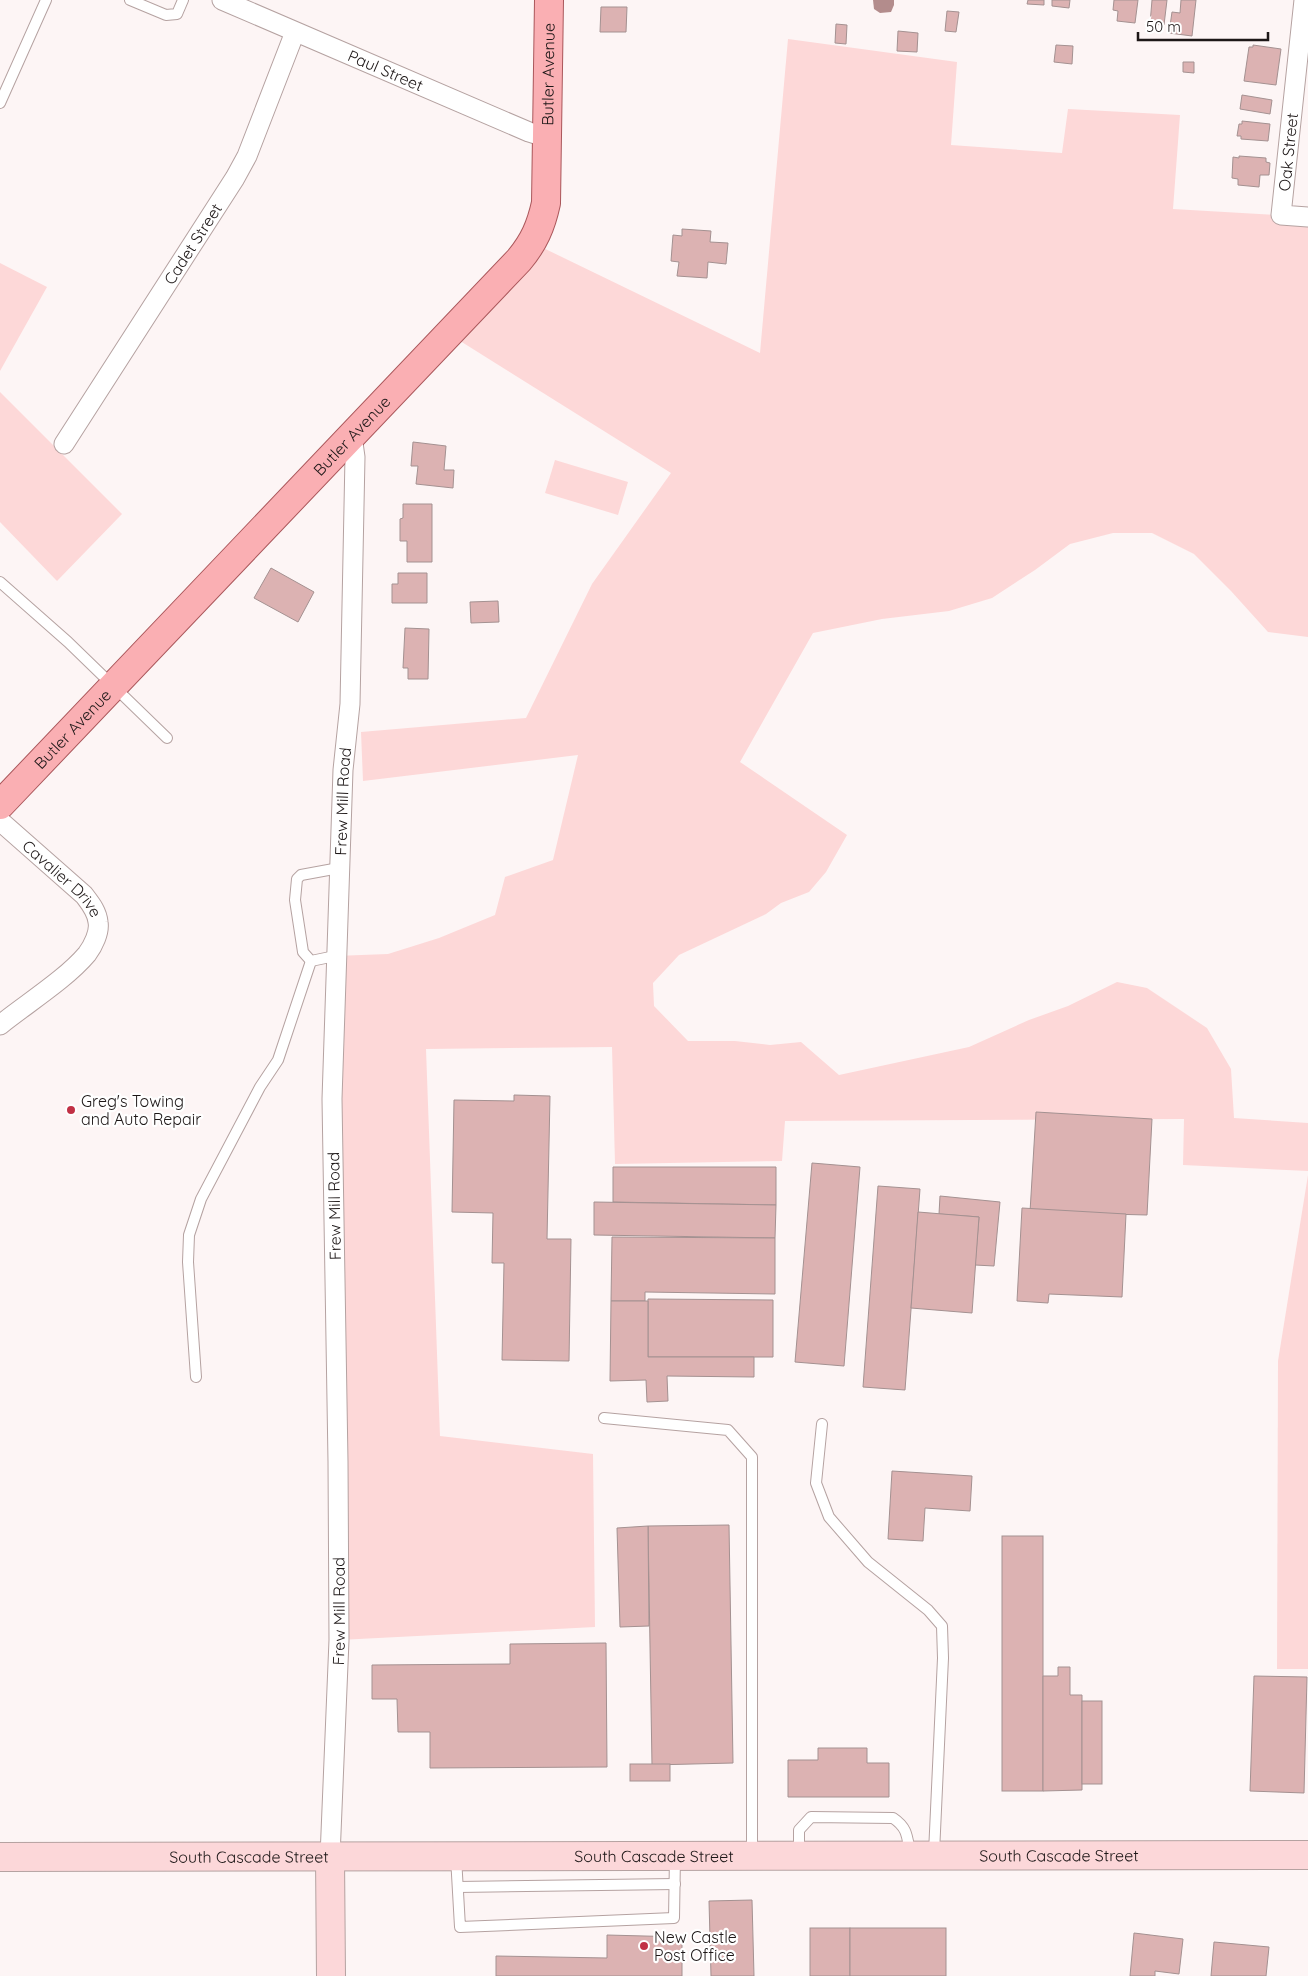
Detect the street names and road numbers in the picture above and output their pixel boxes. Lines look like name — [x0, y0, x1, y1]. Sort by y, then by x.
street label: Butler Avenue — [537, 23, 559, 126]
street label: Paul Street — [345, 45, 426, 95]
street label: Oak Street — [1274, 112, 1302, 192]
street label: Cadet Street — [159, 199, 226, 288]
street label: Butler Avenue — [309, 392, 394, 480]
street label: Butler Avenue — [30, 685, 115, 773]
street label: Frew Mill Road — [330, 746, 355, 856]
street label: Cavalier Drive — [18, 836, 106, 920]
street label: Frew Mill Road — [323, 1152, 345, 1260]
street label: Frew Mill Road — [328, 1557, 349, 1666]
street label: South Cascade Street — [979, 1845, 1139, 1866]
street label: South Cascade Street — [169, 1846, 329, 1867]
street label: South Cascade Street — [574, 1846, 734, 1866]

